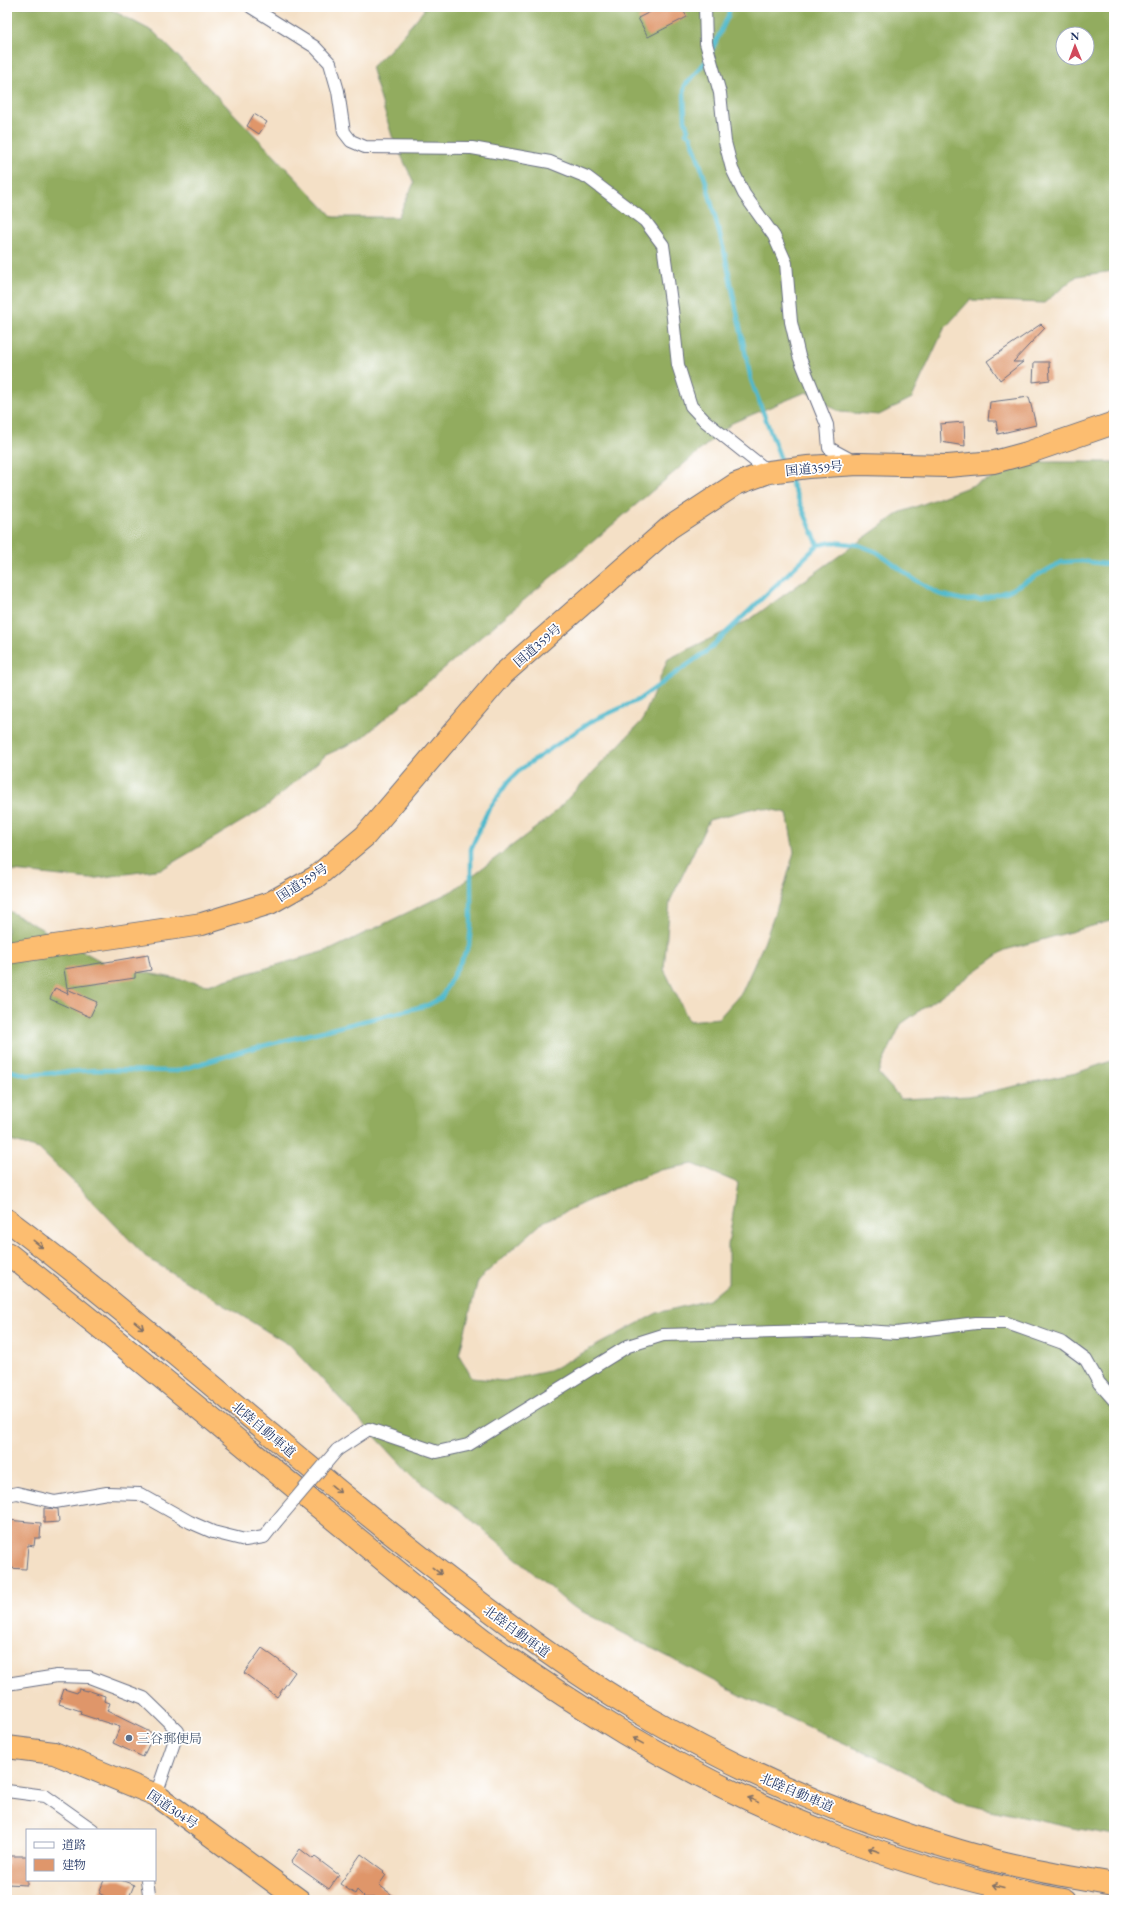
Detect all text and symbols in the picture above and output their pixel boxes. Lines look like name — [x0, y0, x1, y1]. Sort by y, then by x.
north arrow — [1055, 26, 1095, 66]
text: N — [1070, 29, 1079, 43]
street label: 国道359号 — [785, 458, 844, 479]
street label: 国道359号 — [510, 620, 565, 671]
street label: 国道359号 — [273, 860, 331, 905]
one-way arrow — [32, 1240, 43, 1248]
one-way arrow — [134, 1321, 145, 1330]
street label: 北陸自動車道 — [228, 1398, 299, 1461]
one-way arrow — [331, 1484, 342, 1493]
one-way arrow — [432, 1566, 443, 1575]
street label: 北陸自動車道 — [480, 1602, 553, 1661]
place label: 三谷郵便局 — [137, 1730, 202, 1747]
marker: 三谷郵便局 — [124, 1733, 134, 1743]
one-way arrow — [632, 1736, 644, 1744]
street label: 北陸自動車道 — [758, 1769, 836, 1816]
street label: 国道304号 — [144, 1786, 201, 1833]
one-way arrow — [748, 1796, 760, 1803]
legend — [26, 1829, 156, 1881]
text: 道路 — [62, 1837, 86, 1853]
one-way arrow — [868, 1845, 880, 1853]
text: 建物 — [62, 1857, 86, 1873]
one-way arrow — [992, 1882, 1005, 1889]

